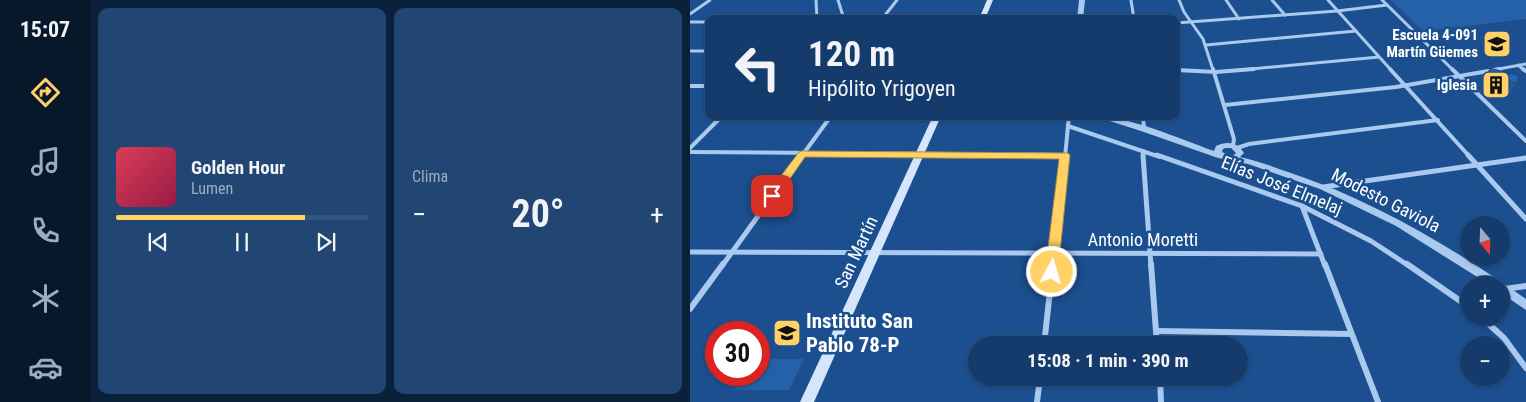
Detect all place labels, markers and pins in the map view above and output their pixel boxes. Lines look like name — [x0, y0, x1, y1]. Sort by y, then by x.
place label: Escuela 4-091 Martín Güemes — [1386, 26, 1478, 61]
school or university icon: Escuela 4-091 Martín Güemes — [1482, 29, 1512, 59]
building icon: Iglesia — [1481, 70, 1511, 100]
place label: Iglesia — [1437, 76, 1477, 94]
pin — [751, 175, 793, 217]
place label: Instituto San Pablo 78-P — [806, 309, 913, 357]
school or university icon: Instituto San Pablo 78-P — [772, 318, 802, 348]

